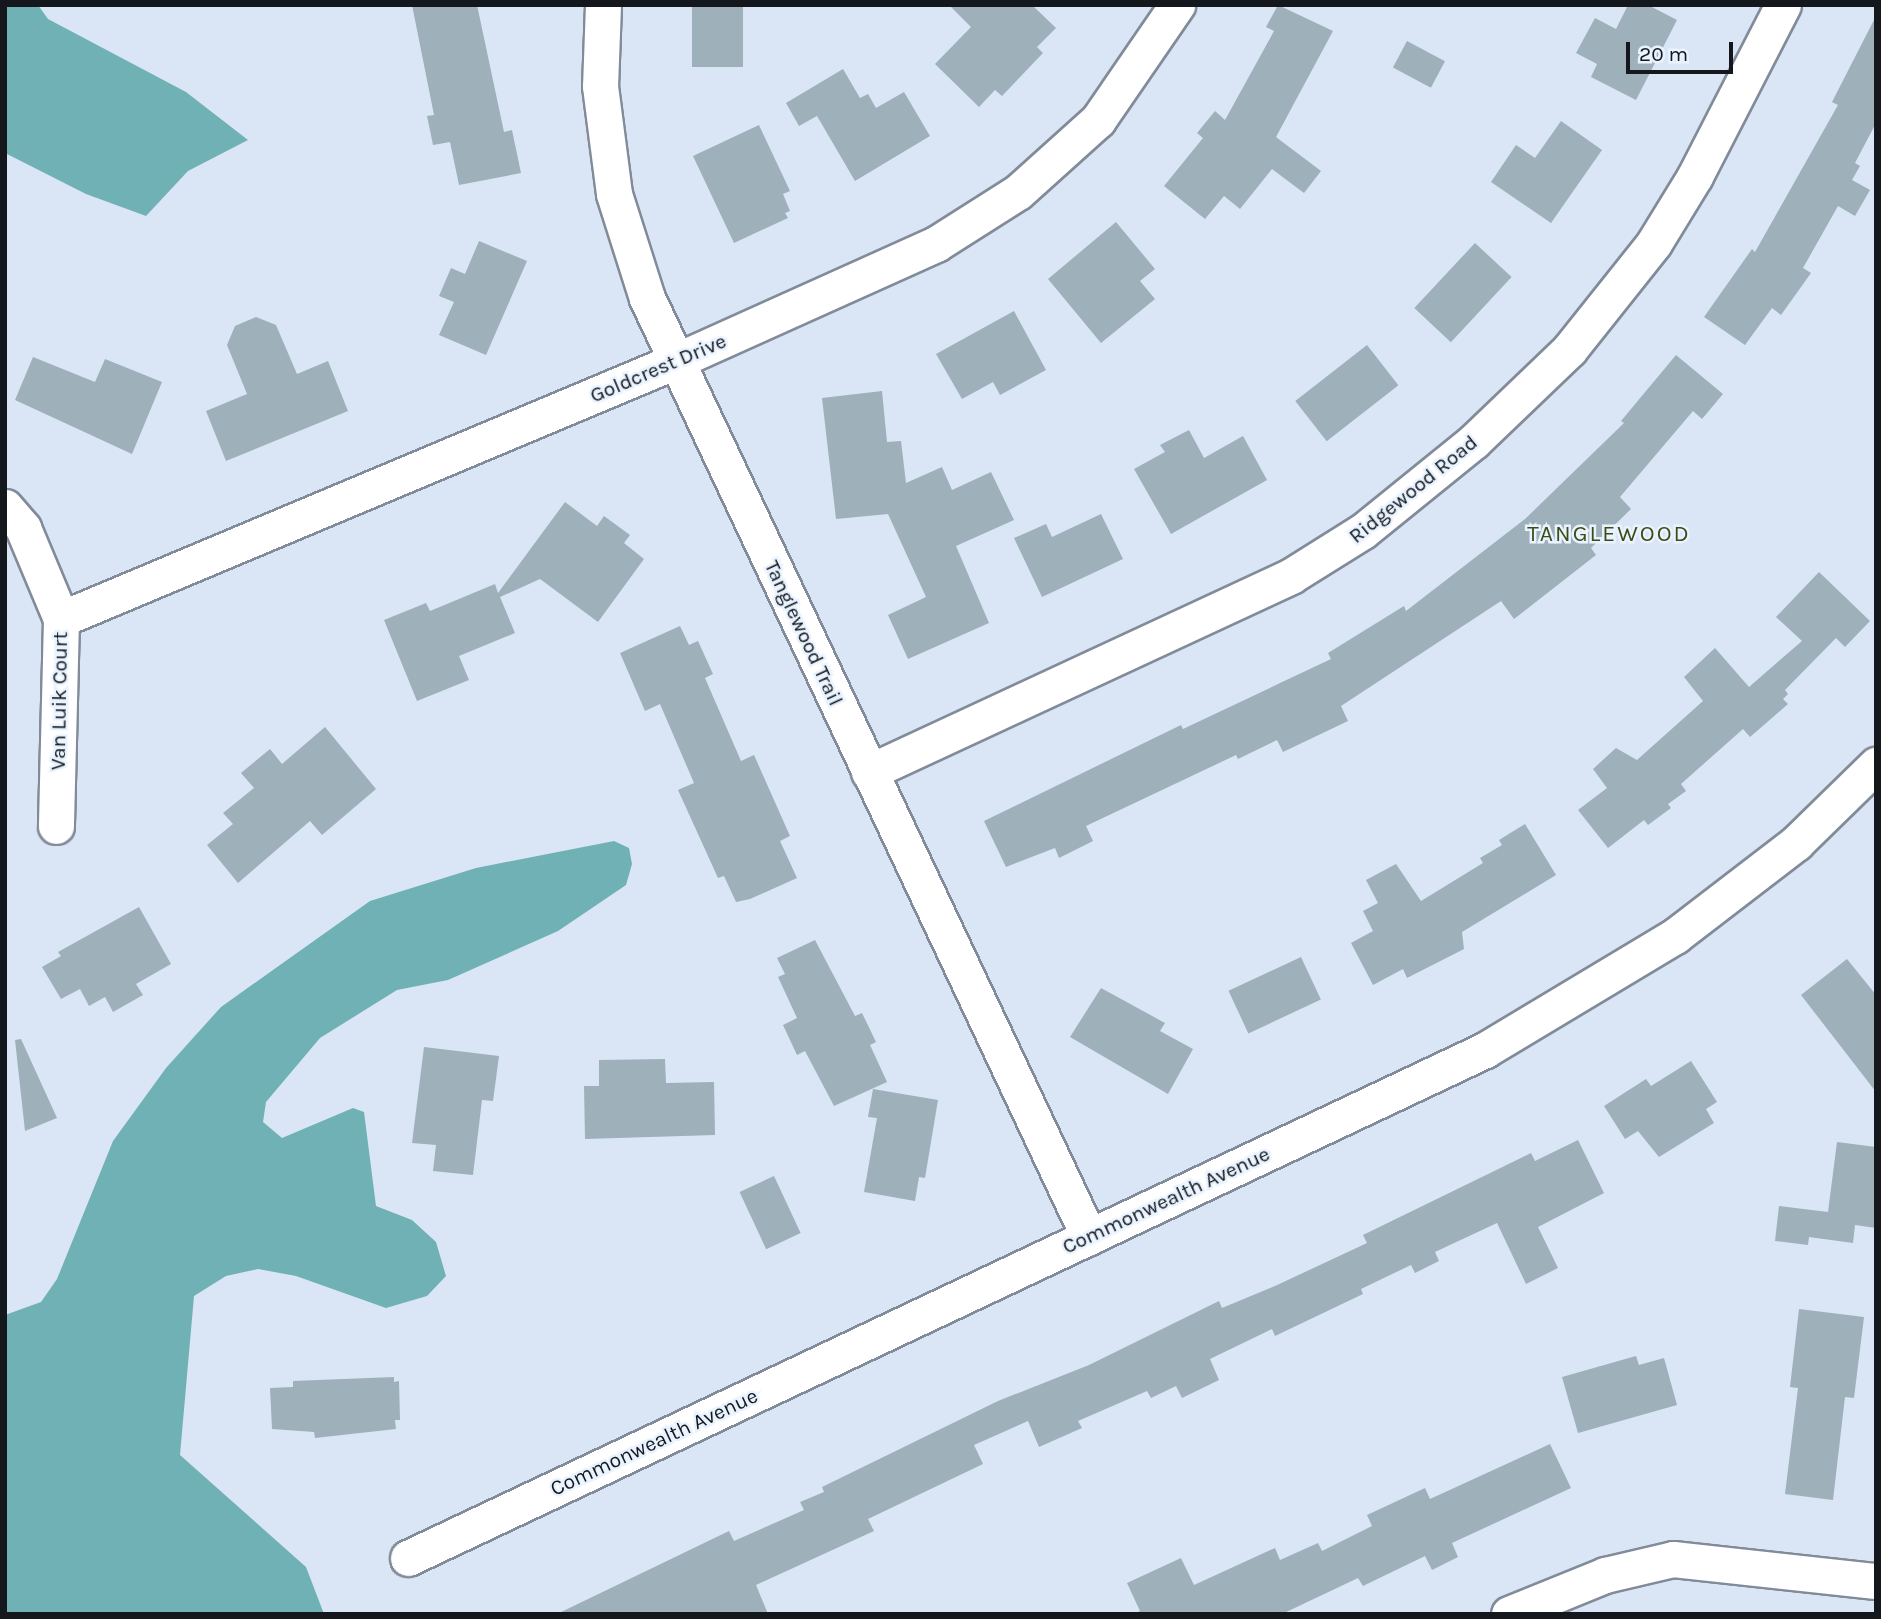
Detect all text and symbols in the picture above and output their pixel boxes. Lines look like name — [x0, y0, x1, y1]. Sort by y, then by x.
scale bar — [1629, 28, 1736, 72]
text: 20 m — [1639, 42, 1688, 66]
street label: Goldcrest Drive — [586, 328, 730, 408]
street label: Ridgewood Road — [1344, 429, 1482, 549]
district label: TANGLEWOOD — [1529, 520, 1689, 548]
street label: Tanglewood Trail — [759, 556, 849, 710]
street label: Van Luik Court — [45, 632, 73, 770]
street label: Commonwealth Avenue — [1058, 1141, 1274, 1259]
street label: Commonwealth Avenue — [546, 1383, 762, 1501]

